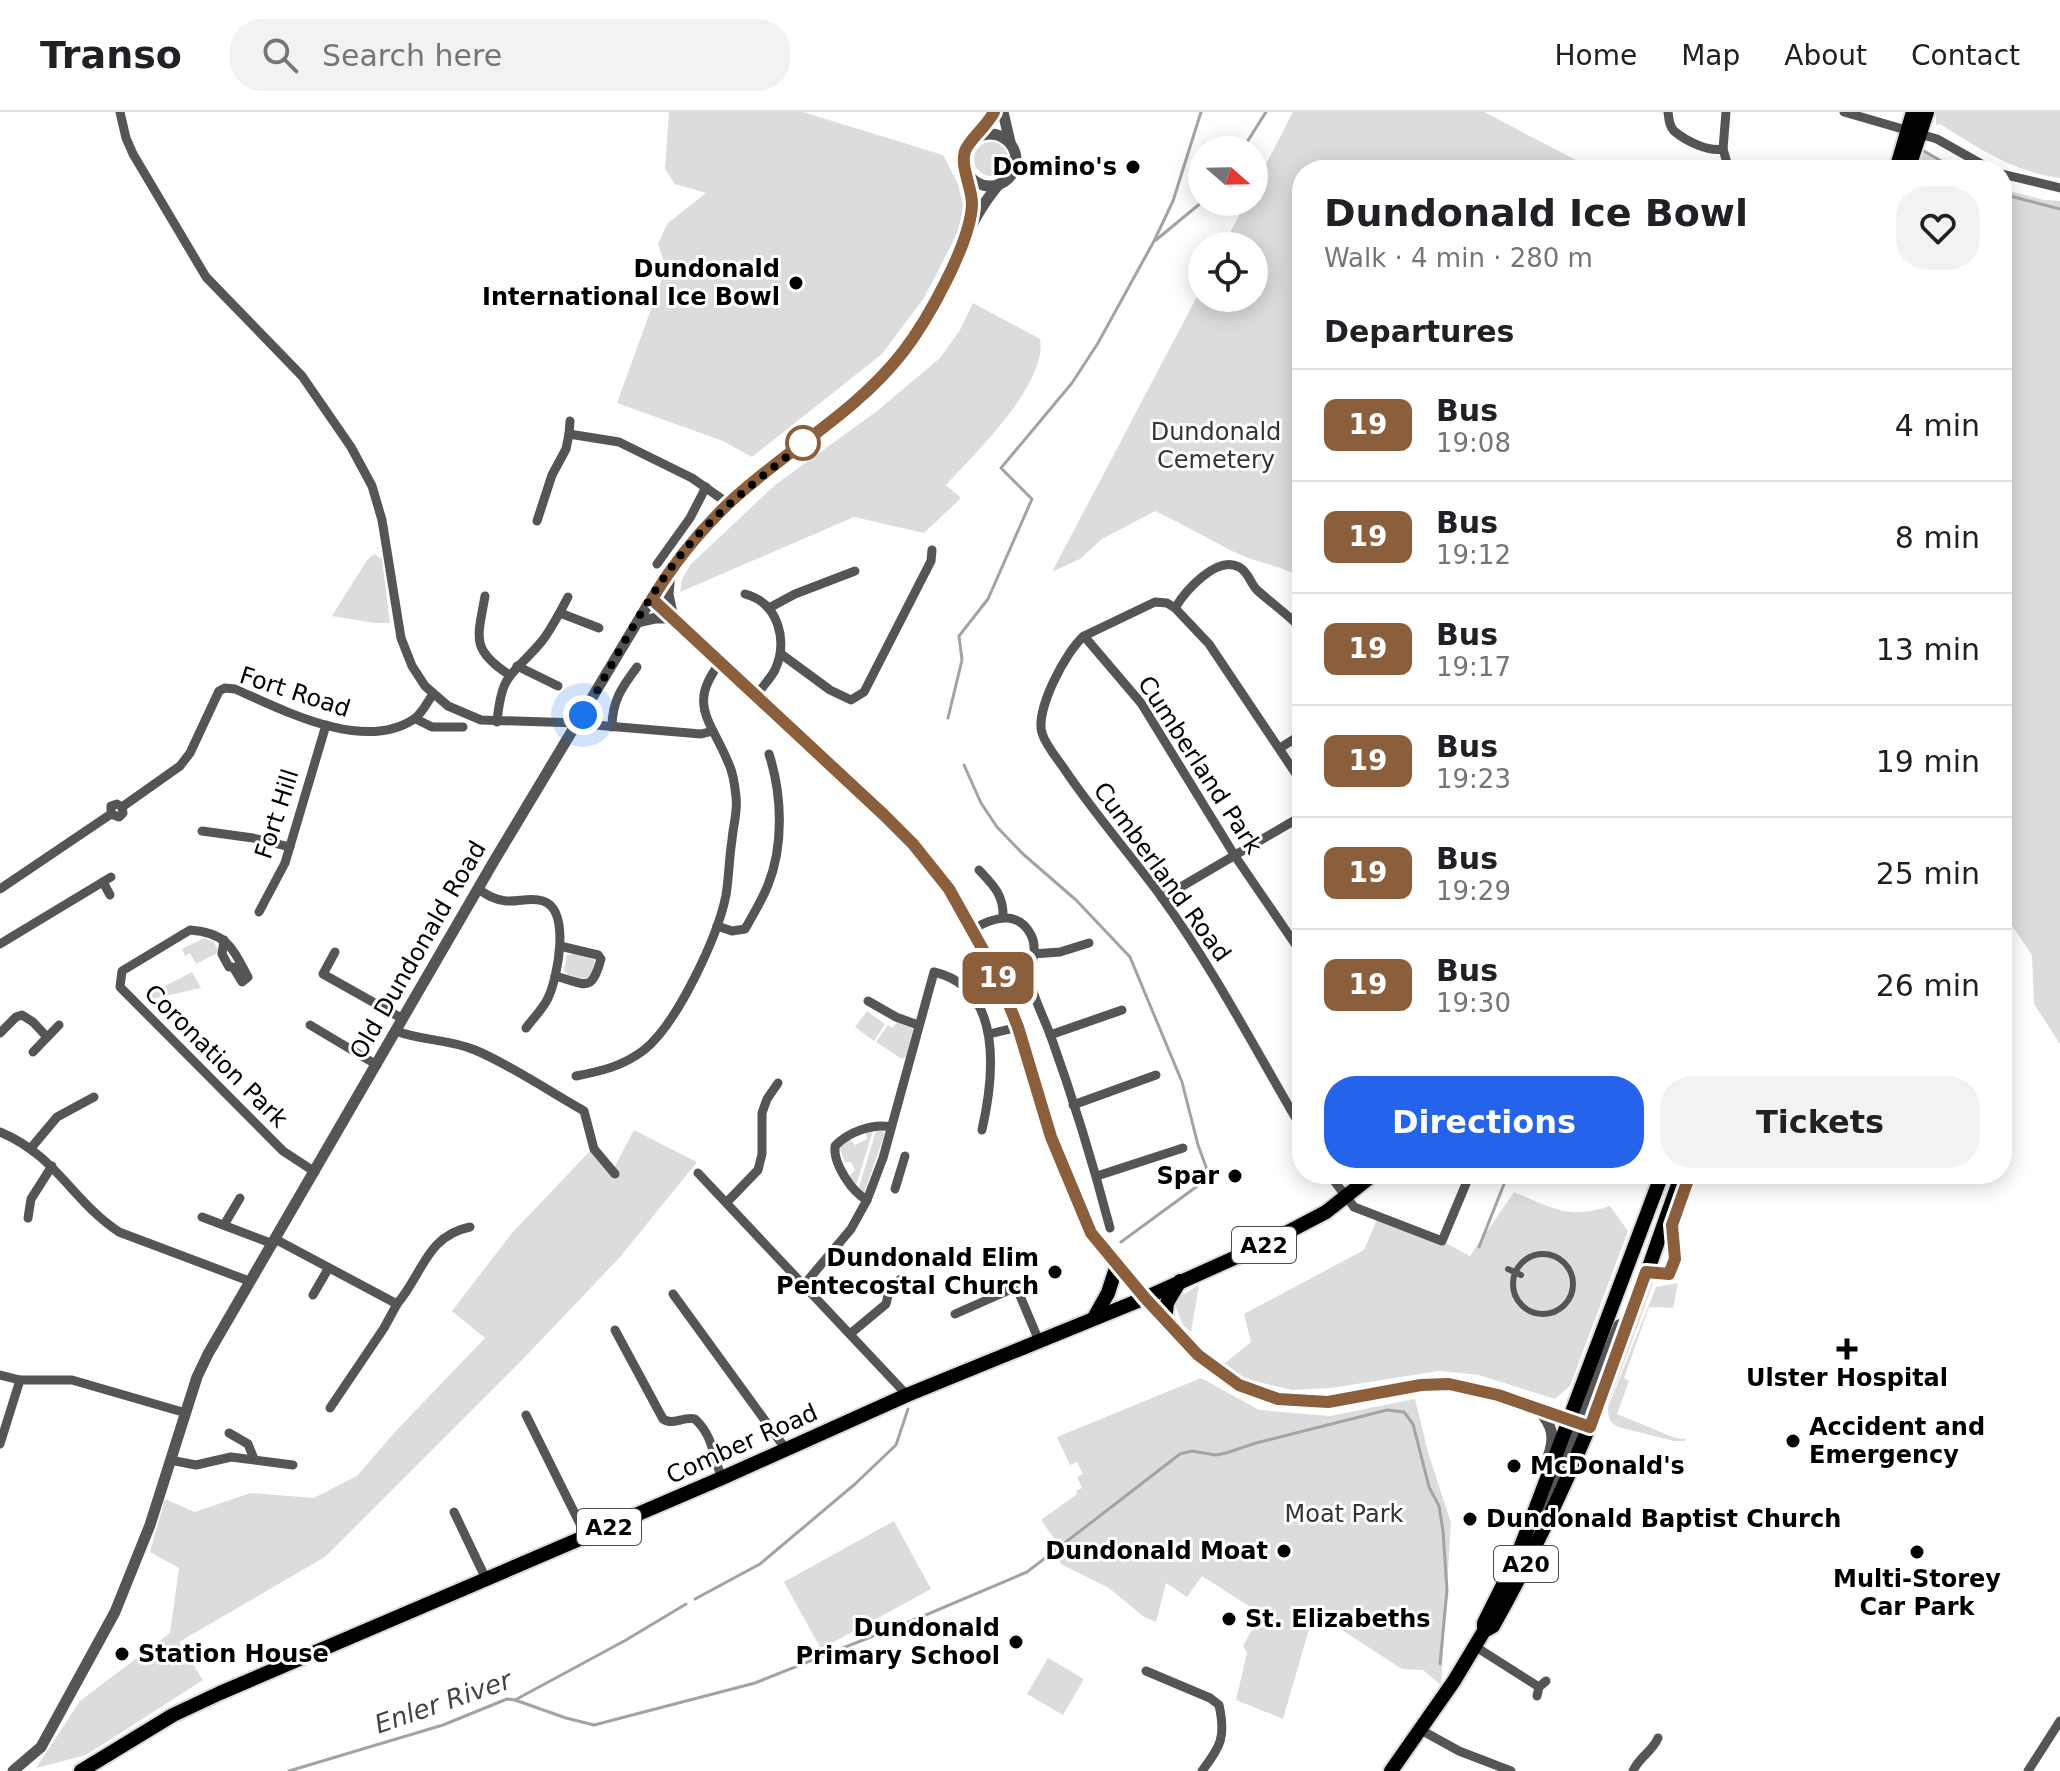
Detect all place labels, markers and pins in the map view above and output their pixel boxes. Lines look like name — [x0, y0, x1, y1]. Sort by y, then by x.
place label: Domino's — [992, 153, 1117, 181]
marker: Domino's — [1124, 158, 1142, 176]
place label: Dundonald International Ice Bowl — [482, 255, 780, 311]
marker: Dundonald International Ice Bowl — [787, 274, 805, 292]
unlabelled marker — [786, 426, 820, 460]
place label: Spar — [1157, 1162, 1219, 1190]
marker: Spar — [1226, 1167, 1244, 1185]
place label: Dundonald Elim Pentecostal Church — [776, 1244, 1039, 1300]
marker: Dundonald Elim Pentecostal Church — [1046, 1263, 1064, 1281]
marker: Ulster Hospital — [1836, 1338, 1858, 1360]
place label: Ulster Hospital — [1746, 1364, 1948, 1392]
place label: Accident and Emergency — [1809, 1413, 1985, 1469]
marker: Accident and Emergency — [1784, 1432, 1802, 1450]
place label: McDonald's — [1530, 1452, 1685, 1480]
marker: McDonald's — [1505, 1457, 1523, 1475]
place label: Dundonald Baptist Church — [1486, 1505, 1841, 1533]
marker: Dundonald Baptist Church — [1461, 1510, 1479, 1528]
place label: Dundonald Moat — [1045, 1537, 1268, 1565]
marker: Dundonald Moat — [1275, 1542, 1293, 1560]
marker: Multi-Storey Car Park — [1908, 1543, 1926, 1561]
place label: Multi-Storey Car Park — [1833, 1565, 2001, 1621]
place label: St. Elizabeths — [1245, 1605, 1431, 1633]
marker: St. Elizabeths — [1220, 1610, 1238, 1628]
place label: Dundonald Primary School — [796, 1614, 1000, 1670]
marker: Dundonald Primary School — [1007, 1633, 1025, 1651]
place label: Station House — [138, 1640, 329, 1668]
marker: Station House — [113, 1645, 131, 1663]

